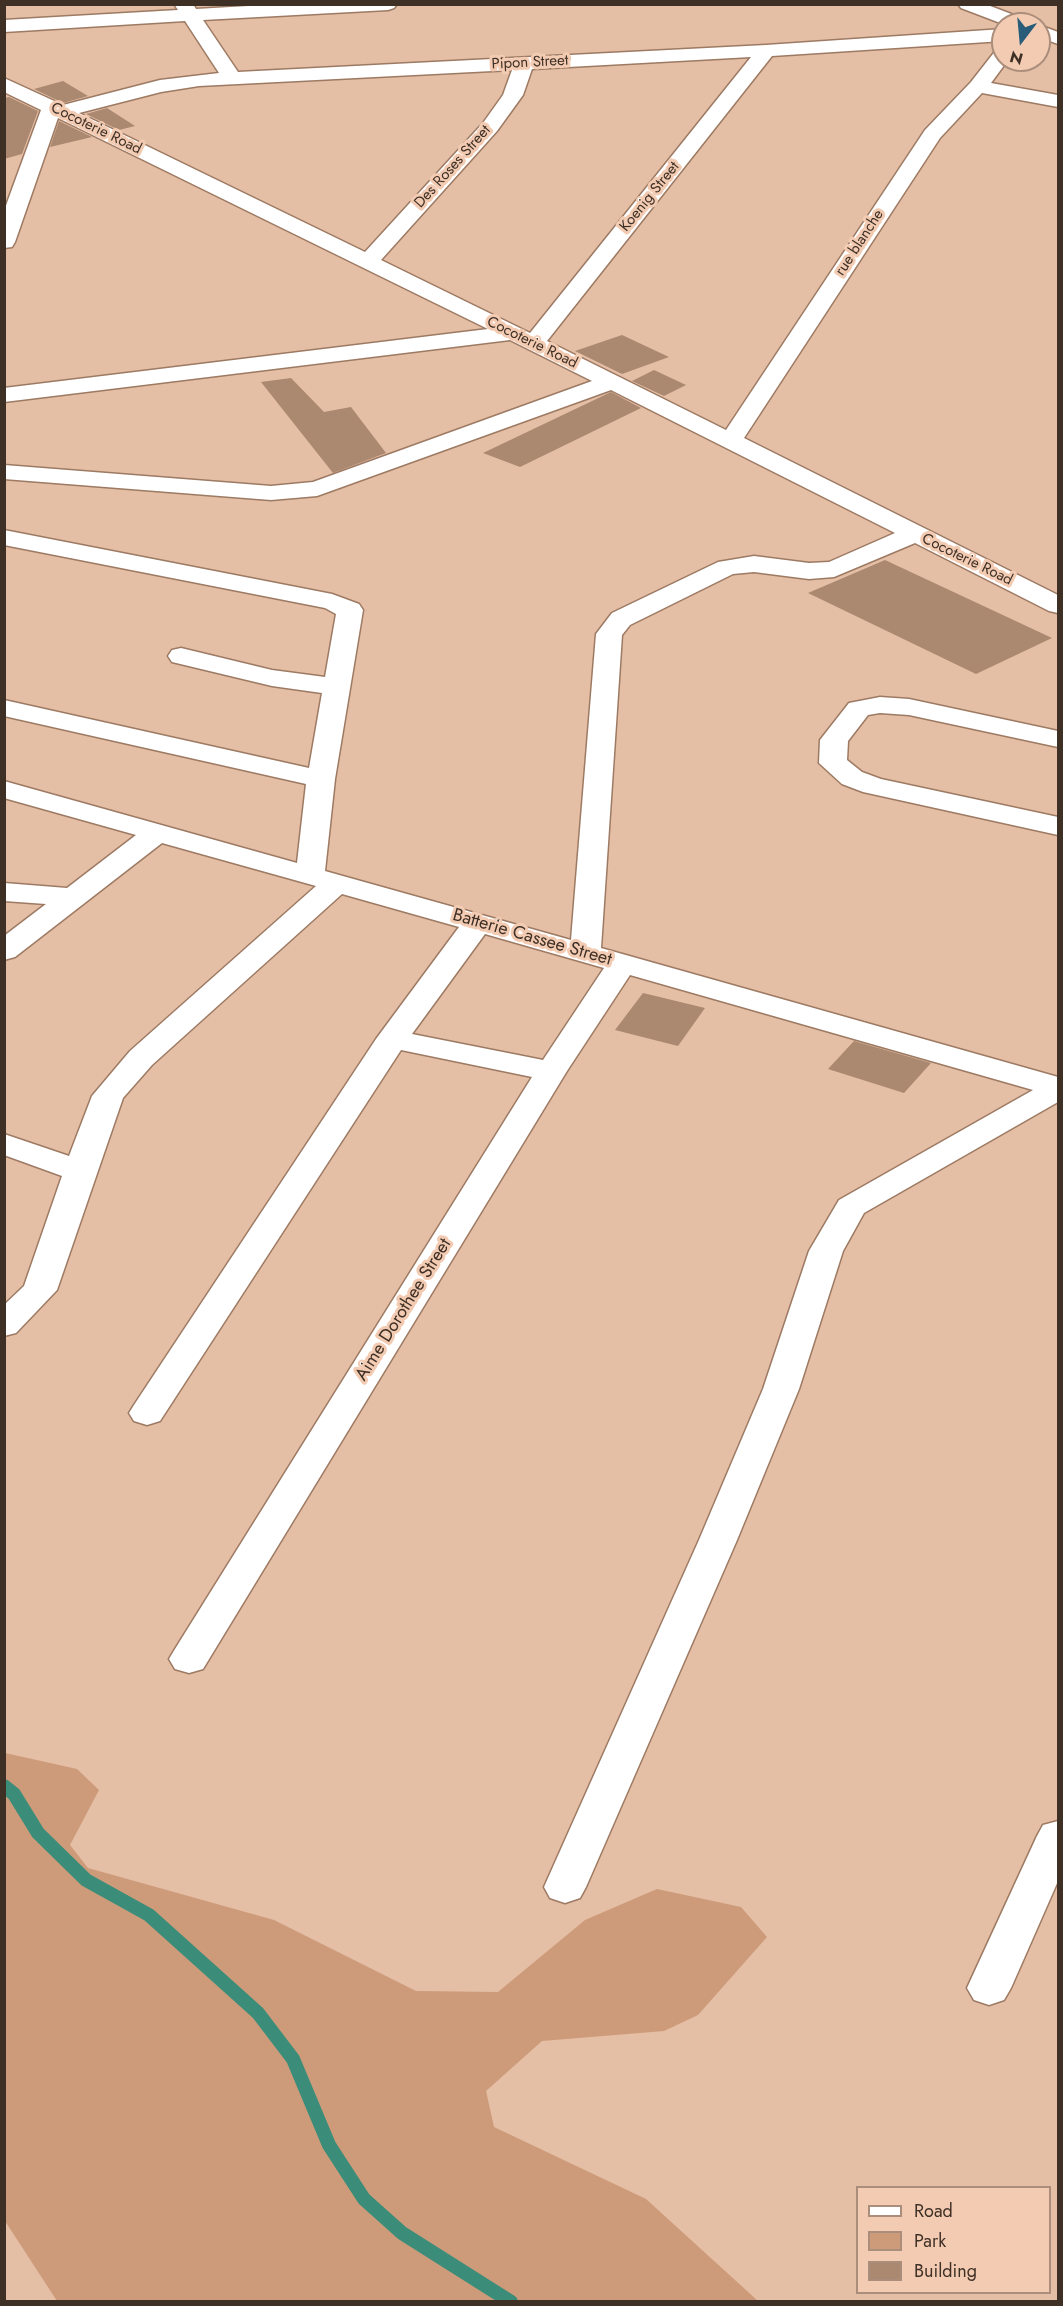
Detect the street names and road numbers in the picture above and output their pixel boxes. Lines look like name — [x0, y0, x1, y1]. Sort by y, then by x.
street label: Pipon Street — [491, 52, 569, 74]
street label: Cocoterie Road — [48, 99, 144, 159]
street label: Des Roses Street — [411, 122, 495, 212]
street label: Koenig Street — [616, 158, 684, 236]
street label: rue blanche — [832, 207, 888, 279]
street label: Cocoterie Road — [484, 313, 580, 373]
street label: Cocoterie Road — [919, 530, 1015, 590]
street label: Batterie Cassee Street — [450, 905, 614, 971]
street label: Aime Dorothee Street — [351, 1235, 457, 1385]

